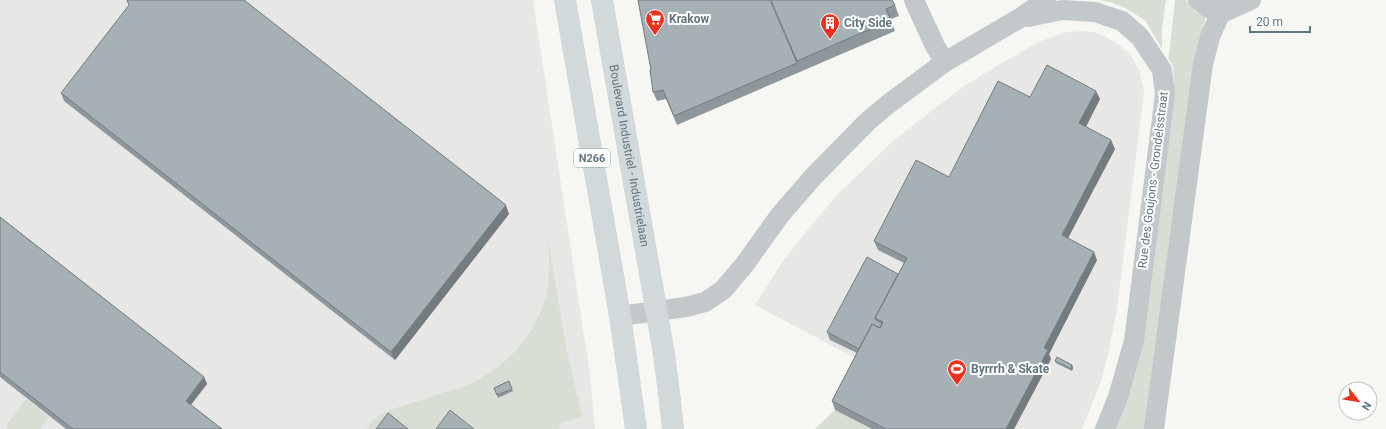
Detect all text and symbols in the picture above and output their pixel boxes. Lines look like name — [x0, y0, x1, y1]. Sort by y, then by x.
supermarket icon: Krakow — [644, 8, 666, 36]
scale bar — [1250, 8, 1310, 34]
place label: Krakow — [669, 12, 709, 26]
building icon: City Side — [819, 12, 841, 40]
text: 20 m — [1256, 15, 1283, 29]
place label: City Side — [844, 16, 892, 30]
street label: Boulevard Industriel - Industrielaan — [606, 63, 652, 248]
street label: Rue des Goujons - Grondelsstraat — [1135, 91, 1171, 269]
road number: N266 — [574, 149, 610, 167]
sports icon: Byrrrh & Skate — [946, 358, 968, 386]
place label: Byrrrh & Skate — [971, 362, 1050, 376]
north arrow — [1338, 381, 1378, 421]
text: N — [1358, 399, 1374, 413]

